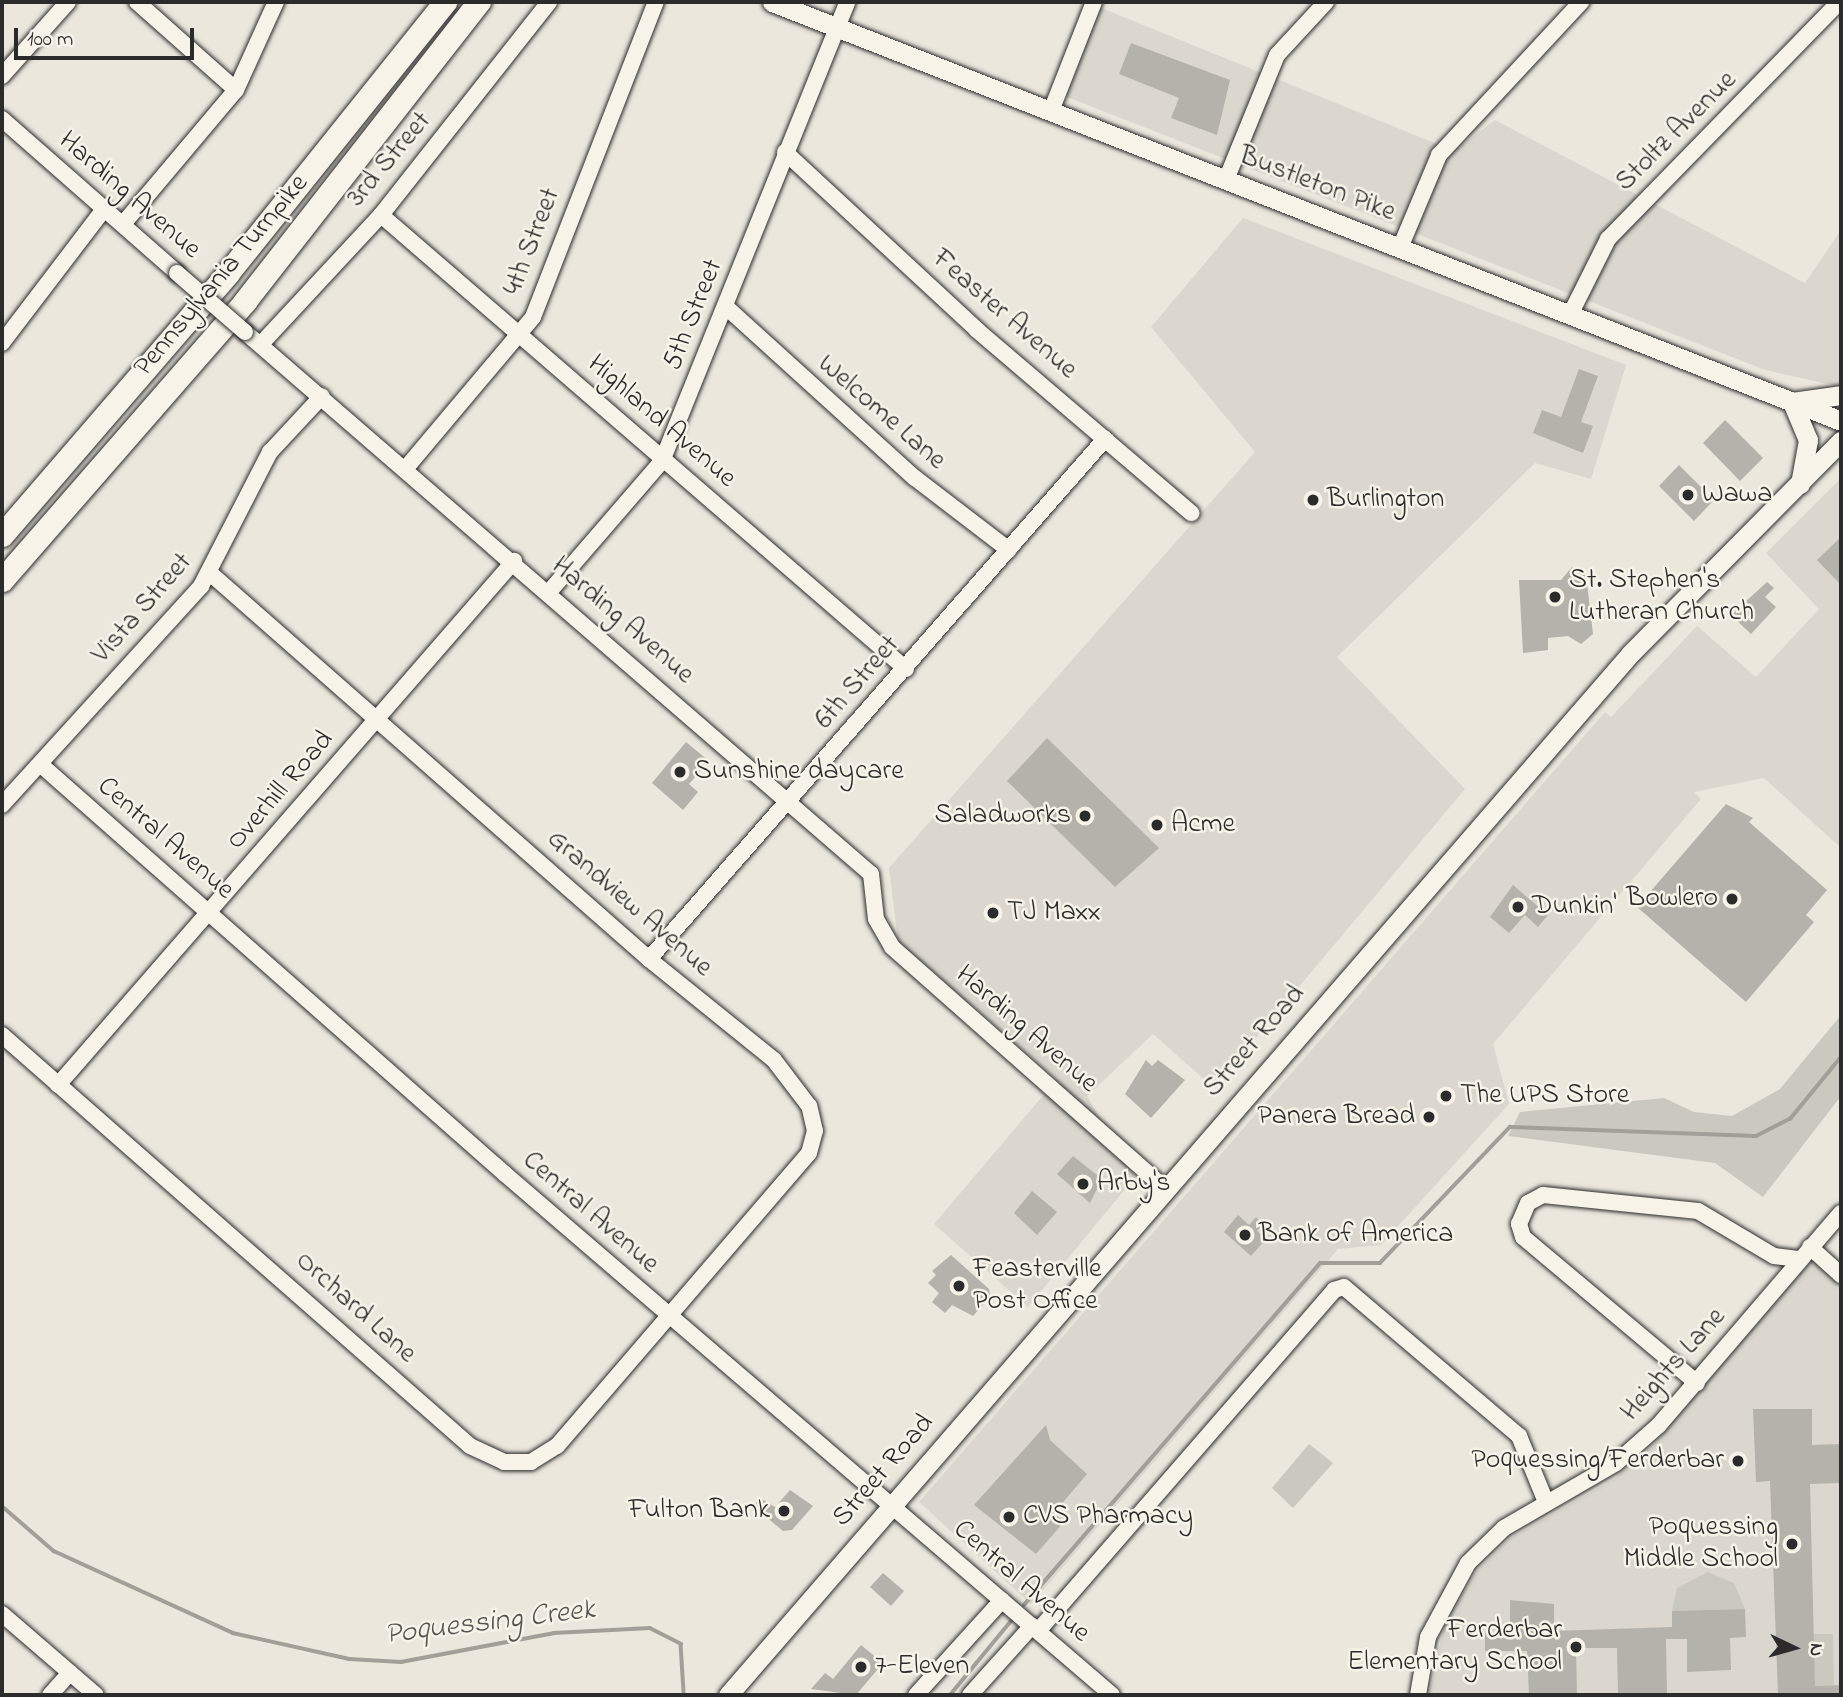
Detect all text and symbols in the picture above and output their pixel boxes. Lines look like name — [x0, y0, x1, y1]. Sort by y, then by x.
scale bar — [18, 14, 198, 58]
text: 100 m — [27, 25, 73, 55]
street label: Stoltz Avenue — [1609, 64, 1745, 200]
street label: 3rd Street — [341, 106, 439, 214]
street label: Harding Avenue — [51, 125, 207, 267]
street label: Bustleton Pike — [1234, 140, 1400, 230]
street label: Pennsylvania Turnpike — [128, 168, 316, 384]
street label: 4th Street — [497, 184, 569, 300]
street label: Feaster Avenue — [925, 243, 1083, 387]
street label: 5th Street — [657, 255, 731, 375]
street label: Highland Avenue — [580, 348, 742, 496]
street label: Welcome Lane — [810, 348, 952, 478]
place label: Wawa — [1702, 478, 1772, 512]
place label: Burlington — [1327, 483, 1444, 517]
marker: Wawa — [1680, 487, 1696, 503]
marker: Burlington — [1305, 492, 1321, 508]
street label: Vista Street — [86, 547, 200, 671]
street label: Harding Avenue — [544, 550, 700, 692]
place label: St. Stephen's Lutheran Church — [1569, 564, 1754, 630]
marker: St. Stephen's Lutheran Church — [1547, 589, 1563, 605]
street label: 6th Street — [808, 629, 908, 737]
street label: Overhill Road — [220, 725, 342, 857]
place label: Sunshine daycare — [694, 755, 904, 789]
marker: Sunshine daycare — [672, 764, 688, 780]
street label: Central Avenue — [90, 770, 240, 908]
place label: Saladworks — [935, 799, 1071, 833]
marker: Saladworks — [1077, 808, 1093, 824]
place label: Acme — [1171, 808, 1235, 842]
marker: Acme — [1149, 817, 1165, 833]
street label: Grandview Avenue — [539, 823, 719, 985]
place label: Bowlero — [1626, 882, 1718, 916]
place label: Dunkin' — [1532, 890, 1616, 924]
marker: Bowlero — [1724, 891, 1740, 907]
place label: TJ Maxx — [1007, 896, 1101, 930]
marker: Dunkin' — [1510, 899, 1526, 915]
marker: TJ Maxx — [985, 905, 1001, 921]
street label: Harding Avenue — [948, 959, 1104, 1101]
street label: Street Road — [1197, 979, 1313, 1105]
place label: The UPS Store — [1460, 1079, 1629, 1113]
marker: The UPS Store — [1438, 1088, 1454, 1104]
place label: Panera Bread — [1257, 1100, 1415, 1134]
marker: Panera Bread — [1421, 1109, 1437, 1125]
street label: Central Avenue — [515, 1144, 665, 1282]
place label: Arby's — [1097, 1167, 1170, 1201]
marker: Arby's — [1075, 1176, 1091, 1192]
place label: Bank of America — [1259, 1218, 1453, 1252]
marker: Bank of America — [1237, 1227, 1253, 1243]
street label: Orchard Lane — [288, 1245, 422, 1371]
place label: Feasterville Post Office — [973, 1253, 1101, 1319]
marker: Feasterville Post Office — [951, 1278, 967, 1294]
street label: Heights Lane — [1614, 1301, 1734, 1429]
street label: Street Road — [826, 1408, 942, 1534]
place label: Poquessing/Ferderbar — [1471, 1444, 1724, 1478]
marker: Poquessing/Ferderbar — [1730, 1453, 1746, 1469]
place label: Fulton Bank — [628, 1494, 770, 1528]
place label: CVS Pharmacy — [1023, 1500, 1193, 1534]
marker: Fulton Bank — [776, 1503, 792, 1519]
marker: CVS Pharmacy — [1001, 1509, 1017, 1525]
place label: Poquessing Middle School — [1624, 1511, 1778, 1577]
street label: Central Avenue — [946, 1513, 1096, 1651]
marker: Poquessing Middle School — [1784, 1536, 1800, 1552]
water label: Poquessing Creek — [383, 1592, 597, 1654]
north arrow — [1759, 1613, 1829, 1683]
place label: Ferderbar Elementary School — [1347, 1614, 1562, 1680]
marker: Ferderbar Elementary School — [1568, 1639, 1584, 1655]
text: N — [1801, 1642, 1829, 1657]
place label: 7-Eleven — [875, 1650, 969, 1684]
marker: 7-Eleven — [853, 1659, 869, 1675]

